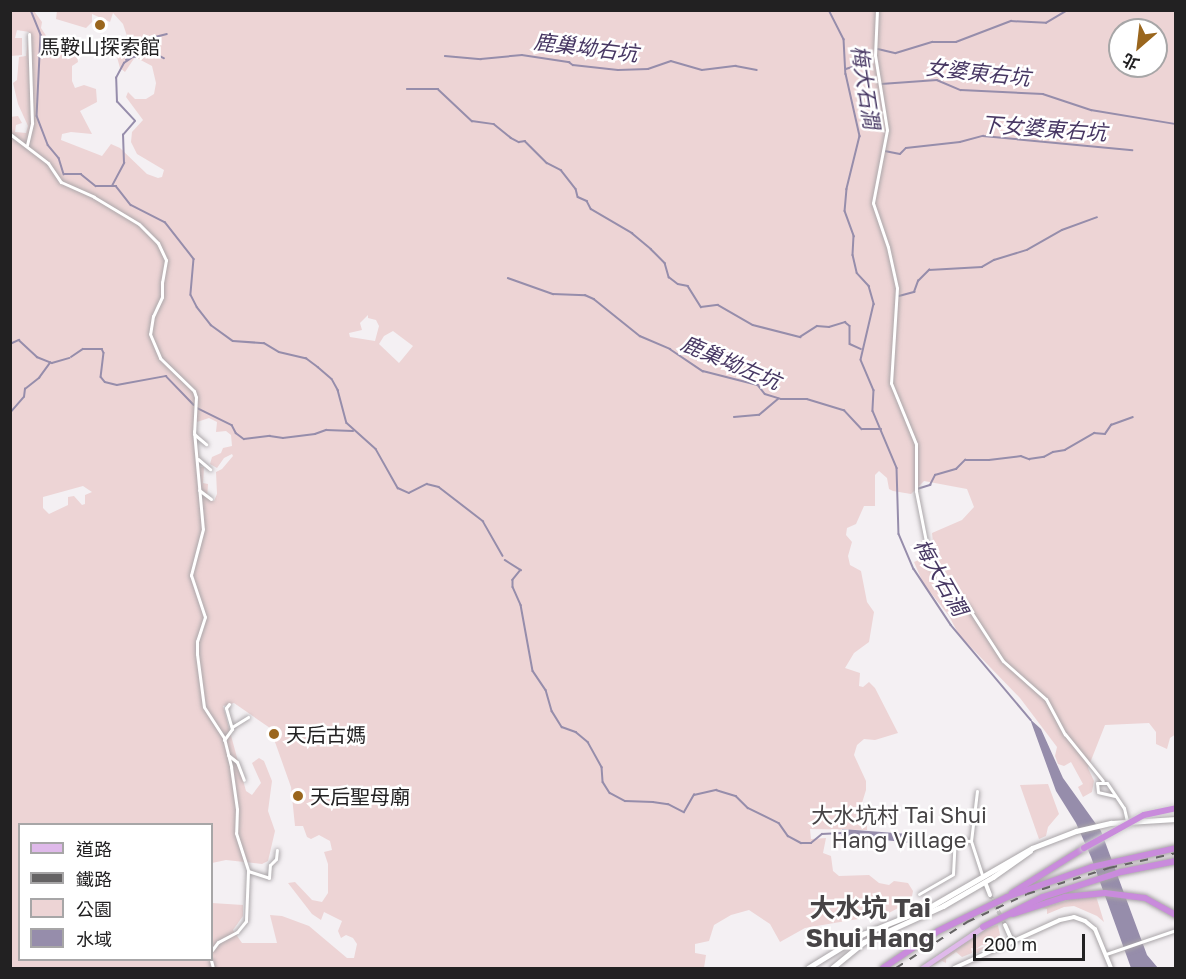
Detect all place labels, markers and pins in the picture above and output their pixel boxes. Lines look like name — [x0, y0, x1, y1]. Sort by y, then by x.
marker: 馬鞍山探索館 — [93, 18, 107, 32]
place label: 馬鞍山探索館 — [40, 34, 160, 58]
place label: 天后古媽 — [286, 722, 366, 746]
marker: 天后古媽 — [267, 727, 281, 741]
place label: 天后聖母廟 — [310, 784, 410, 808]
marker: 天后聖母廟 — [291, 789, 305, 803]

